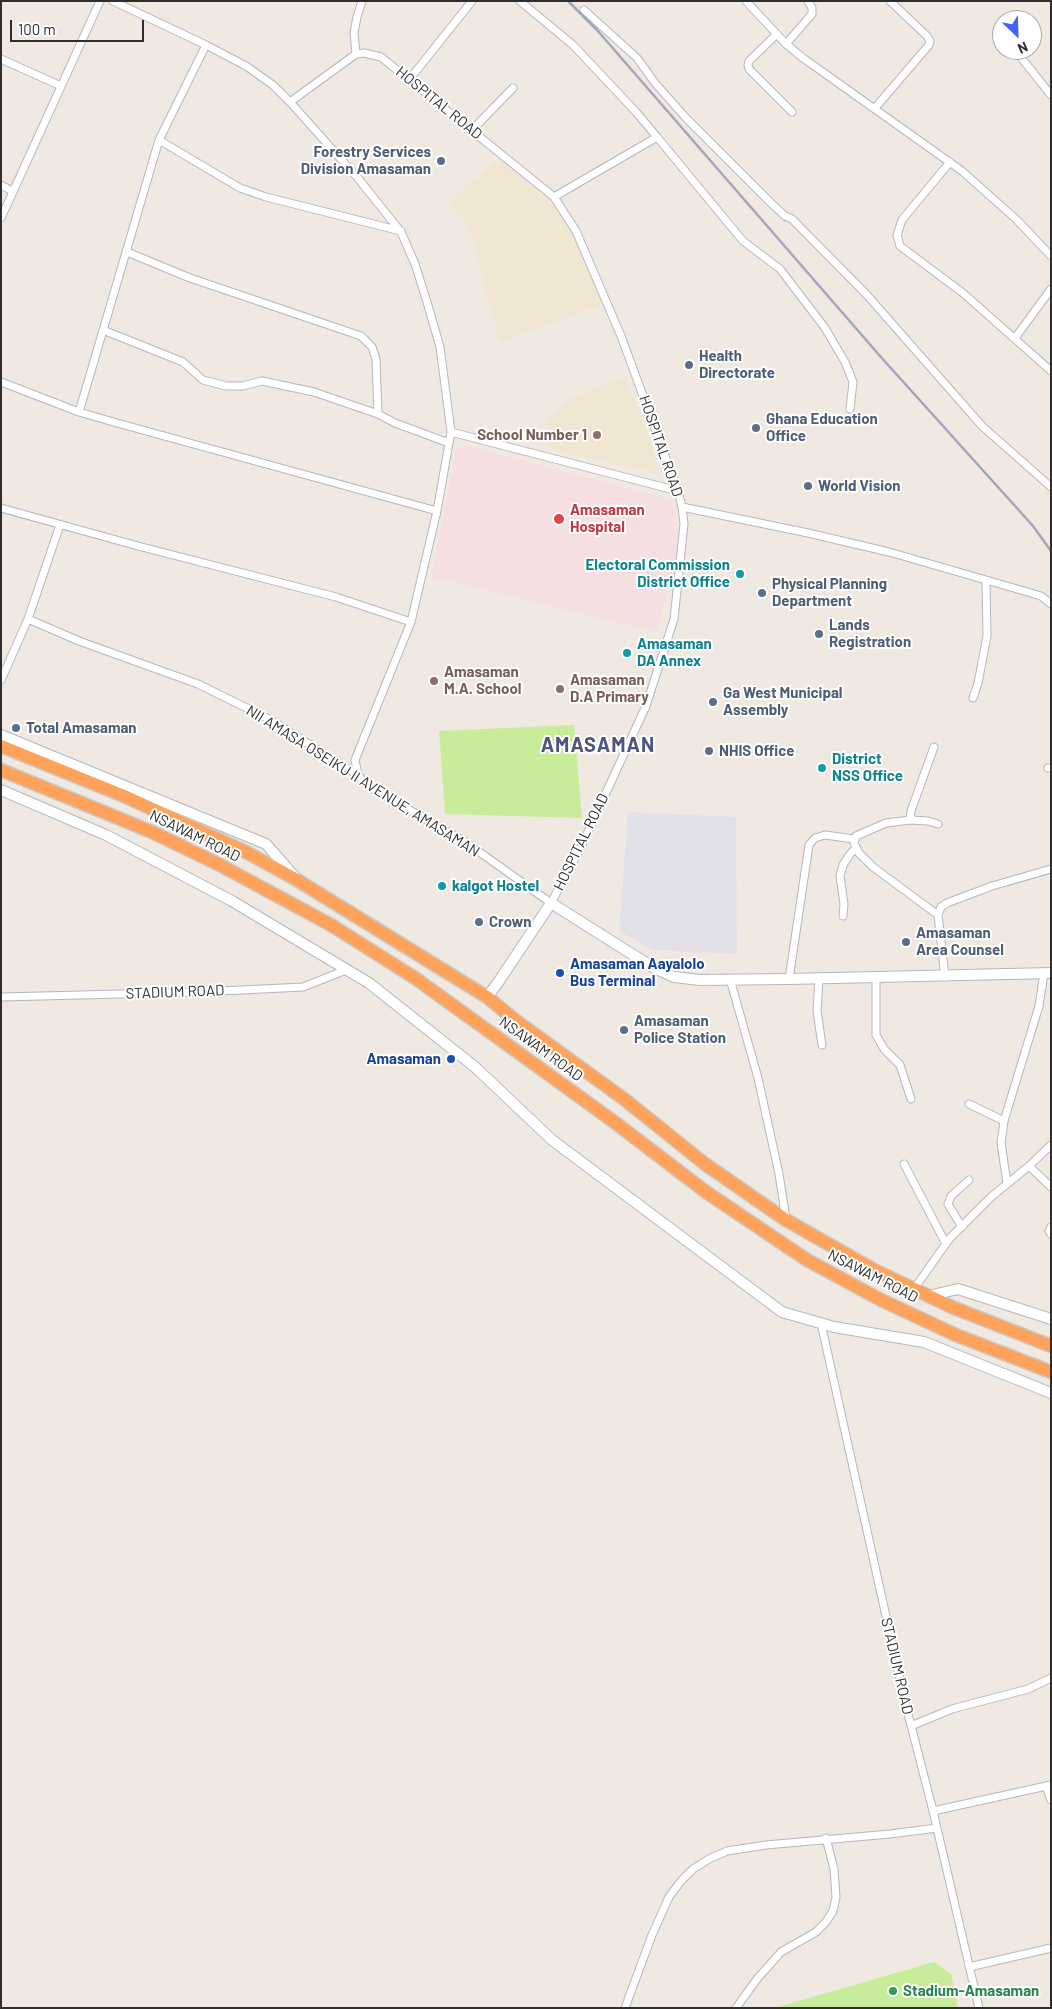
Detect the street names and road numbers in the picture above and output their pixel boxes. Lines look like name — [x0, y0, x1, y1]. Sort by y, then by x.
street label: HOSPITAL ROAD — [392, 63, 486, 143]
street label: HOSPITAL ROAD — [635, 393, 687, 499]
street label: NII AMASA OSEIKU II AVENUE, AMASAMAN — [243, 701, 483, 861]
street label: HOSPITAL ROAD — [550, 790, 612, 894]
street label: NSAWAM ROAD — [147, 806, 243, 866]
street label: STADIUM ROAD — [125, 981, 225, 1003]
street label: NSAWAM ROAD — [496, 1013, 586, 1085]
street label: NSAWAM ROAD — [825, 1246, 921, 1306]
street label: STADIUM ROAD — [877, 1616, 917, 1716]

